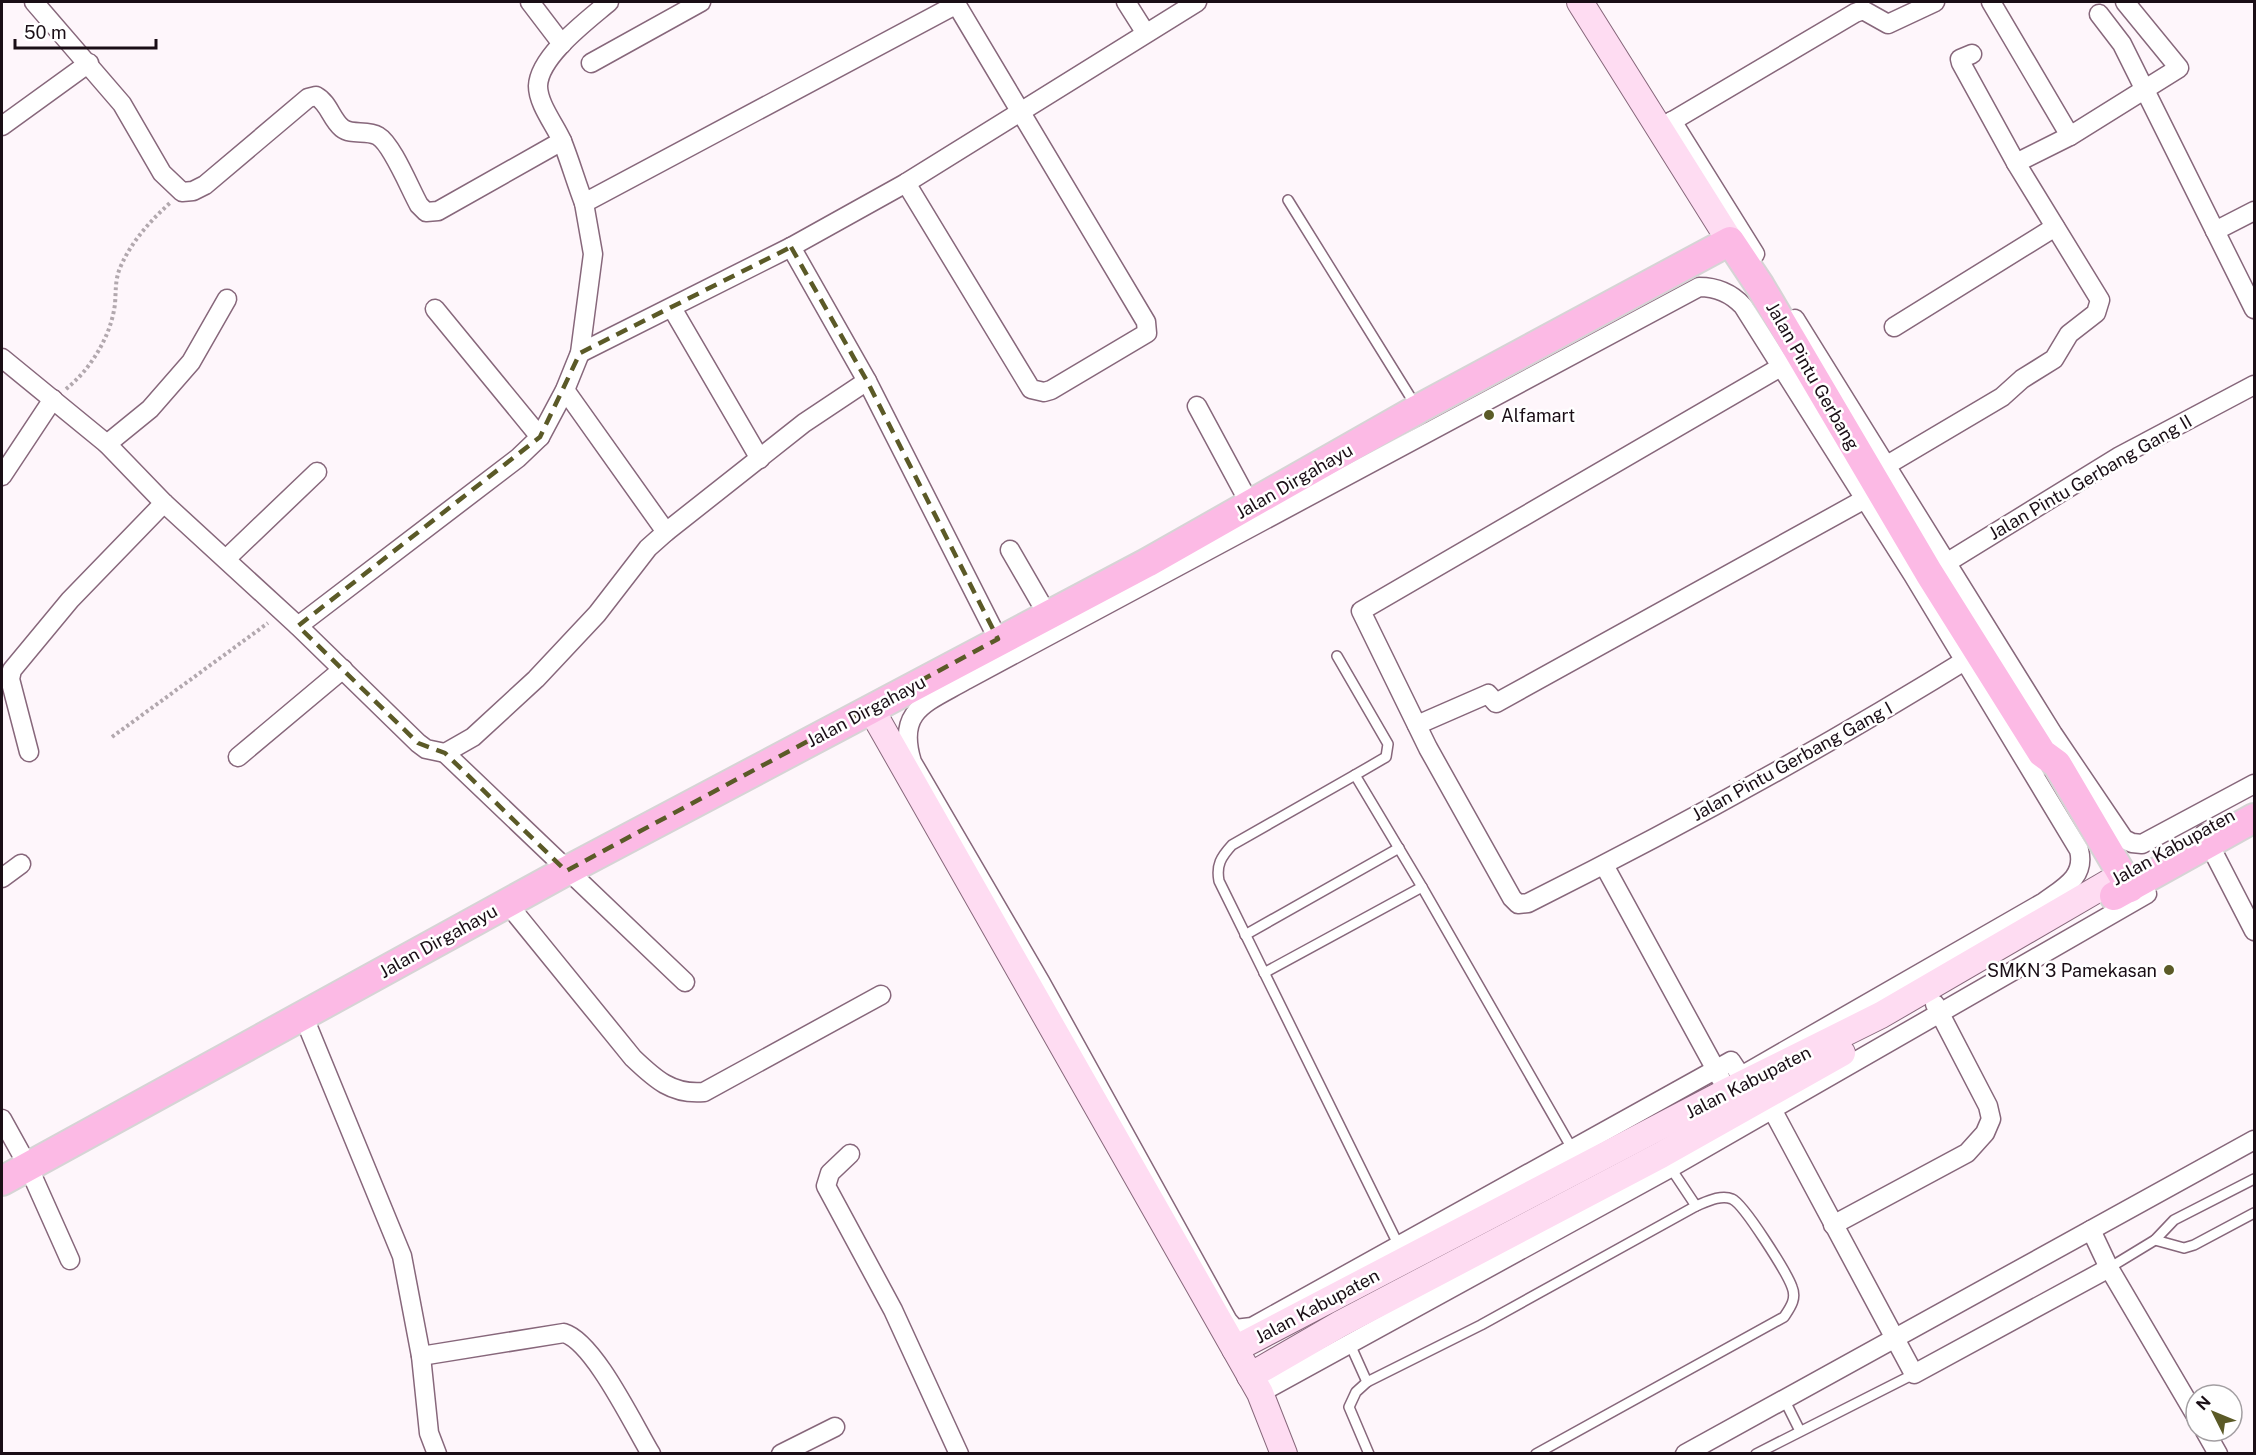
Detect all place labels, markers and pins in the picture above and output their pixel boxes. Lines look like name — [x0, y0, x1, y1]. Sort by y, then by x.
place label: Alfamart — [1501, 405, 1575, 426]
marker: Alfamart — [1482, 408, 1496, 422]
place label: SMKN 3 Pamekasan — [1987, 960, 2157, 981]
marker: SMKN 3 Pamekasan — [2162, 963, 2176, 977]

